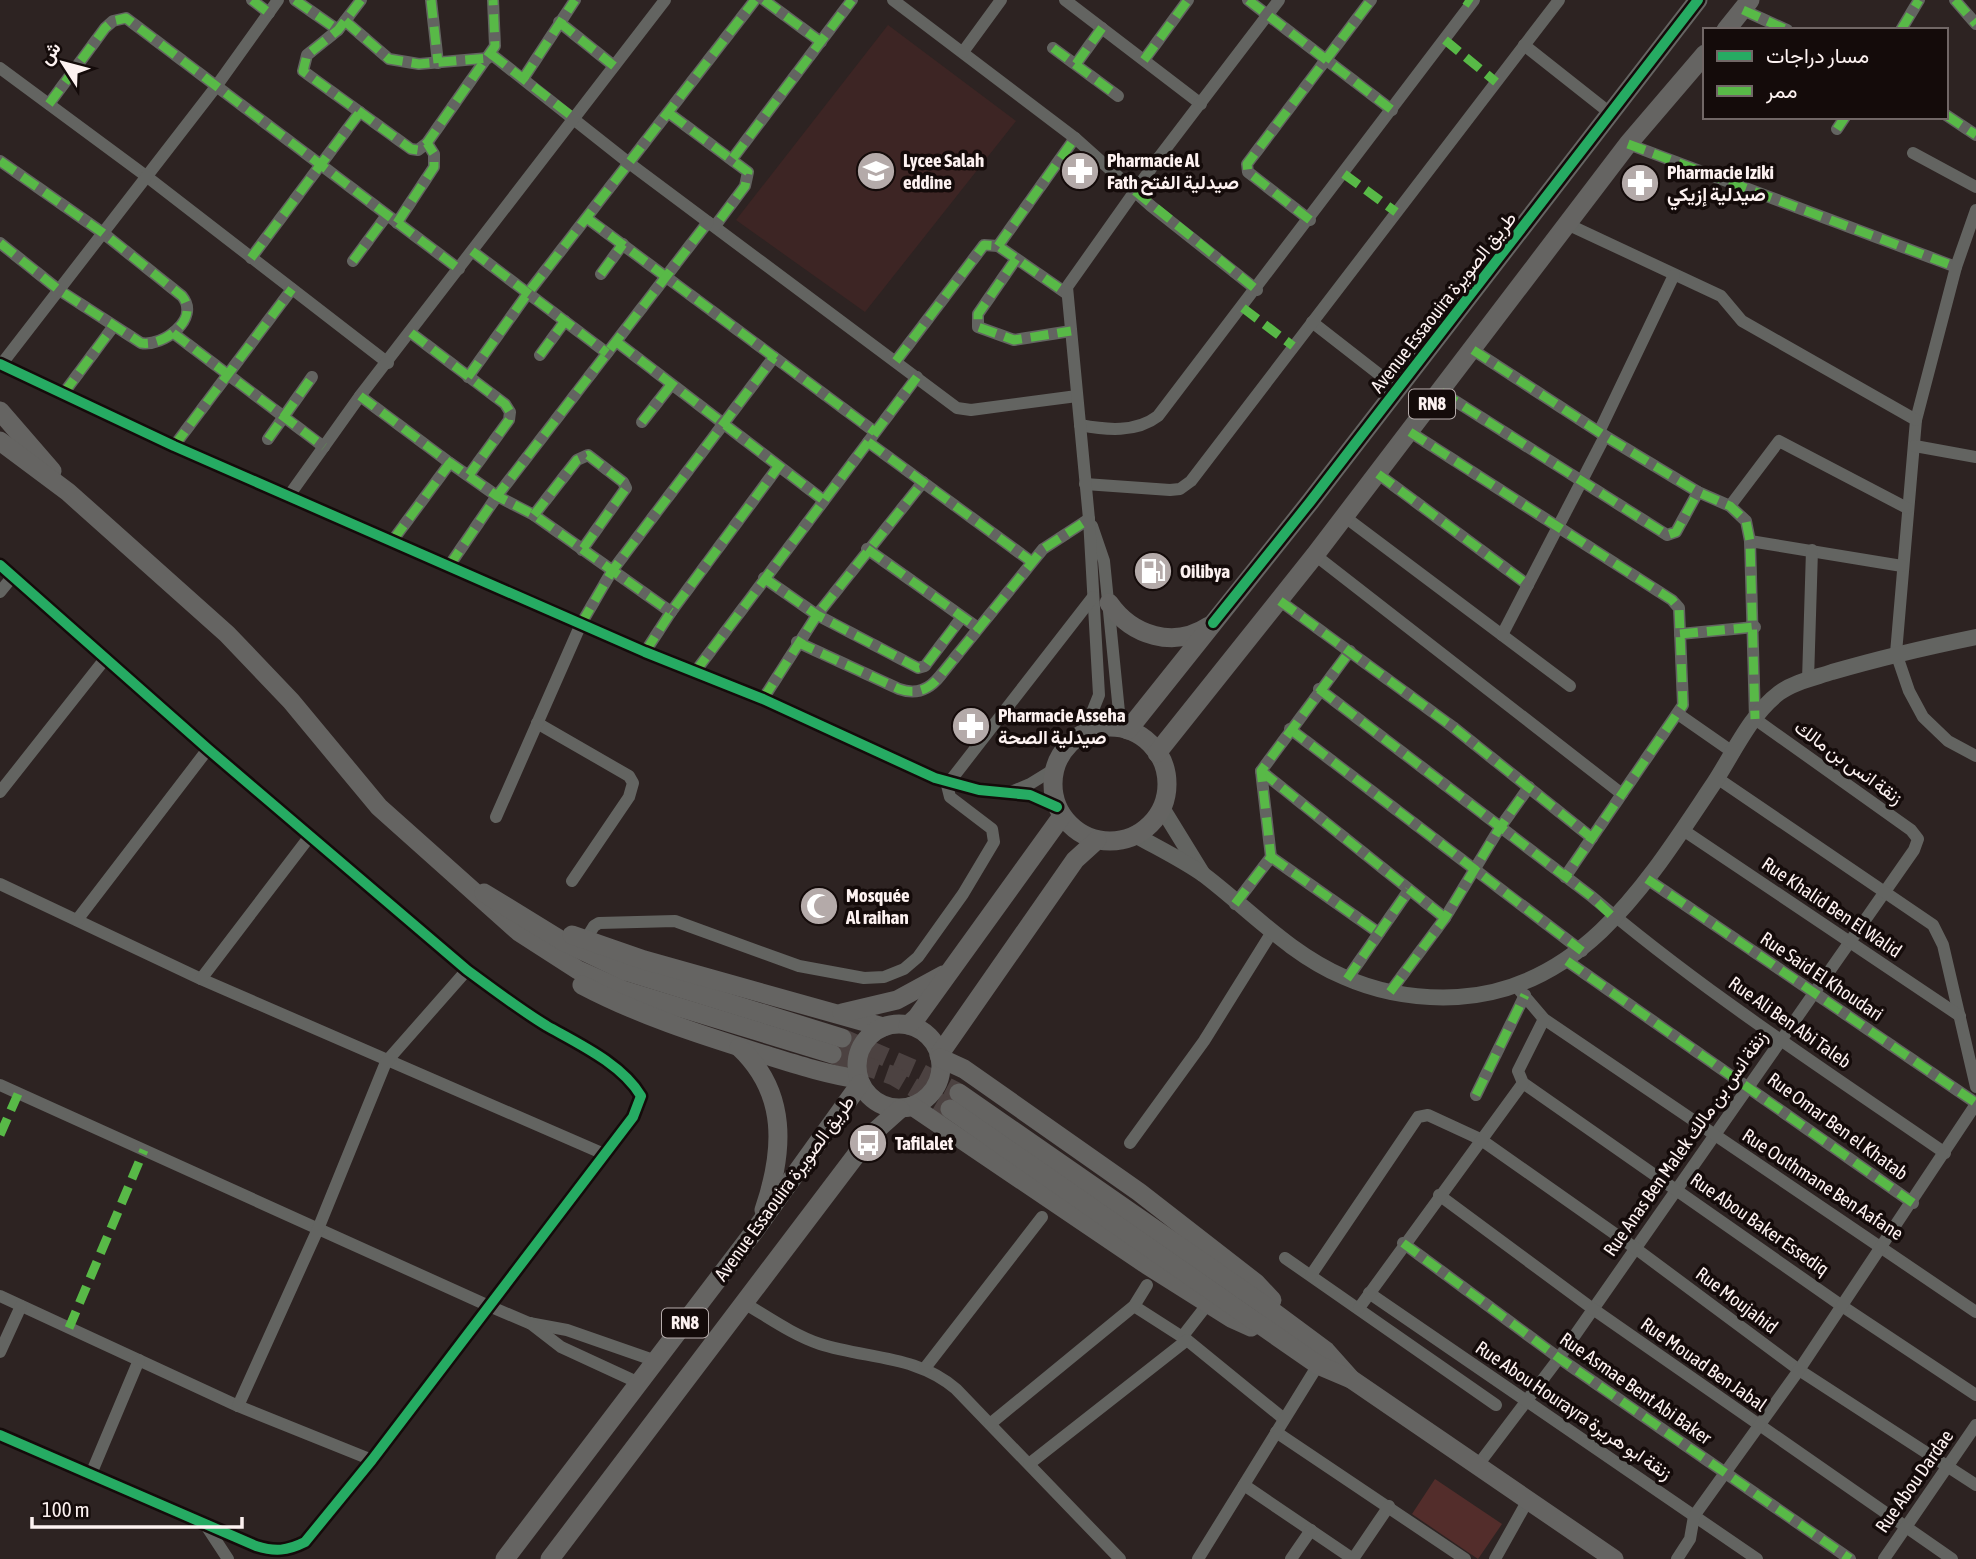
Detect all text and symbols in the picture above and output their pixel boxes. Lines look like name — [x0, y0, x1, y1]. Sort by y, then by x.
north arrow — [28, 28, 98, 98]
legend — [1703, 28, 1948, 119]
text: ش — [34, 37, 66, 69]
text: مسار دراجات — [1766, 43, 1869, 69]
text: ممر — [1765, 78, 1797, 104]
place label: Lycee Salah eddine — [903, 149, 984, 193]
place label: Pharmacie Al Fath صيدلية الفتح — [1107, 149, 1239, 196]
school or university icon: Lycee Salah eddine — [855, 150, 897, 192]
pharmacy icon: Pharmacie Al Fath صيدلية الفتح — [1059, 150, 1101, 192]
place label: Pharmacie Iziki صيدلية إزيكي — [1667, 161, 1774, 211]
pharmacy icon: Pharmacie Iziki صيدلية إزيكي — [1619, 162, 1661, 204]
street label: Avenue Essaouira طريق الصويرة — [1366, 207, 1521, 397]
road number: RN8 — [1409, 390, 1455, 418]
fuel station icon: Oilibya — [1132, 550, 1174, 592]
place label: Oilibya — [1180, 560, 1230, 582]
place label: Pharmacie Asseha صيدلية الصحة — [998, 704, 1126, 749]
pharmacy icon: Pharmacie Asseha صيدلية الصحة — [950, 705, 992, 747]
street label: زنقة انس بن مالك — [1790, 715, 1907, 809]
street label: Rue Khalid Ben El Walid — [1758, 852, 1906, 962]
place label: Mosquée Al raihan — [845, 884, 910, 928]
mosque icon: Mosquée Al raihan — [798, 885, 840, 927]
street label: Rue Said El Khoudari — [1757, 927, 1887, 1025]
street label: Rue Ali Ben Abi Taleb — [1725, 972, 1855, 1072]
street label: Rue Anas Ben Malek زنقة انس بن مالك — [1598, 1026, 1772, 1261]
street label: Rue Omar Ben el Khatab — [1764, 1068, 1912, 1184]
street label: Avenue Essaouira طريق الصويرة — [709, 1091, 859, 1285]
bus stop icon: Tafilalet — [847, 1122, 889, 1164]
street label: Rue Outhmane Ben Aafane — [1738, 1124, 1908, 1244]
place label: Tafilalet — [895, 1132, 954, 1154]
street label: Rue Abou Baker Essediq — [1687, 1168, 1833, 1280]
street label: Rue Moujahid — [1692, 1262, 1782, 1338]
road number: RN8 — [662, 1308, 708, 1338]
street label: Rue Mouad Ben Jabal — [1637, 1312, 1771, 1416]
street label: Rue Asmae Bent Abi Baker — [1556, 1327, 1716, 1449]
street label: Rue Abou Hourayra زنقة ابو هريرة — [1471, 1336, 1676, 1485]
street label: Rue Abou Dardae — [1870, 1425, 1958, 1537]
scale bar — [32, 1486, 242, 1530]
text: 100 m — [42, 1497, 90, 1521]

